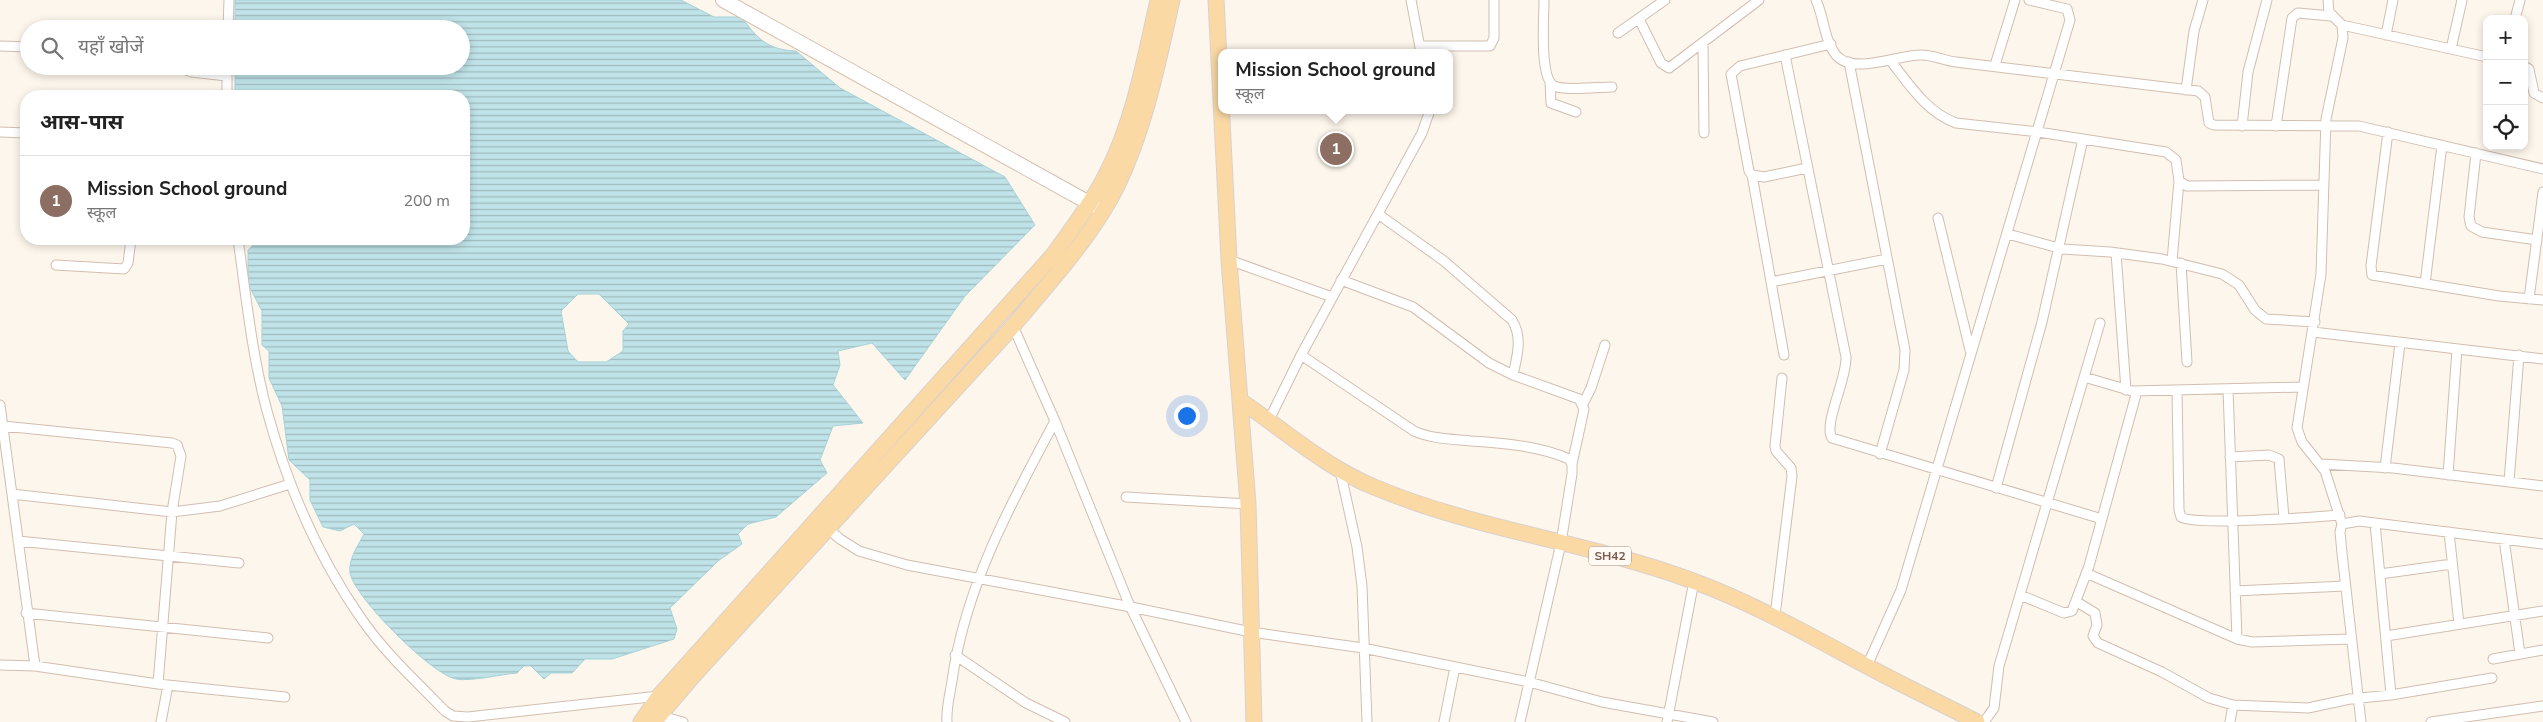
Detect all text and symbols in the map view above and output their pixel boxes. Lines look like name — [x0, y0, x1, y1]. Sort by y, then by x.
map controls — [2483, 15, 2528, 150]
button: + — [2483, 15, 2528, 60]
search box — [20, 20, 470, 75]
icon: search — [38, 34, 66, 62]
text: यहाँ खोजें — [78, 34, 143, 60]
popup — [1218, 49, 1453, 114]
text: Mission School ground — [1235, 57, 1436, 83]
button: − — [2483, 60, 2528, 105]
text: स्कूल — [1235, 83, 1265, 105]
button: locate — [2483, 105, 2528, 150]
text: आस-पास — [40, 108, 123, 136]
pin: 1 — [1320, 130, 1352, 168]
text: Mission School ground — [87, 176, 287, 202]
text: 1 — [51, 190, 61, 212]
text: 200 m — [403, 190, 450, 212]
text: स्कूल — [87, 202, 116, 224]
your location — [1174, 403, 1200, 429]
road number: SH42 — [1589, 546, 1631, 566]

